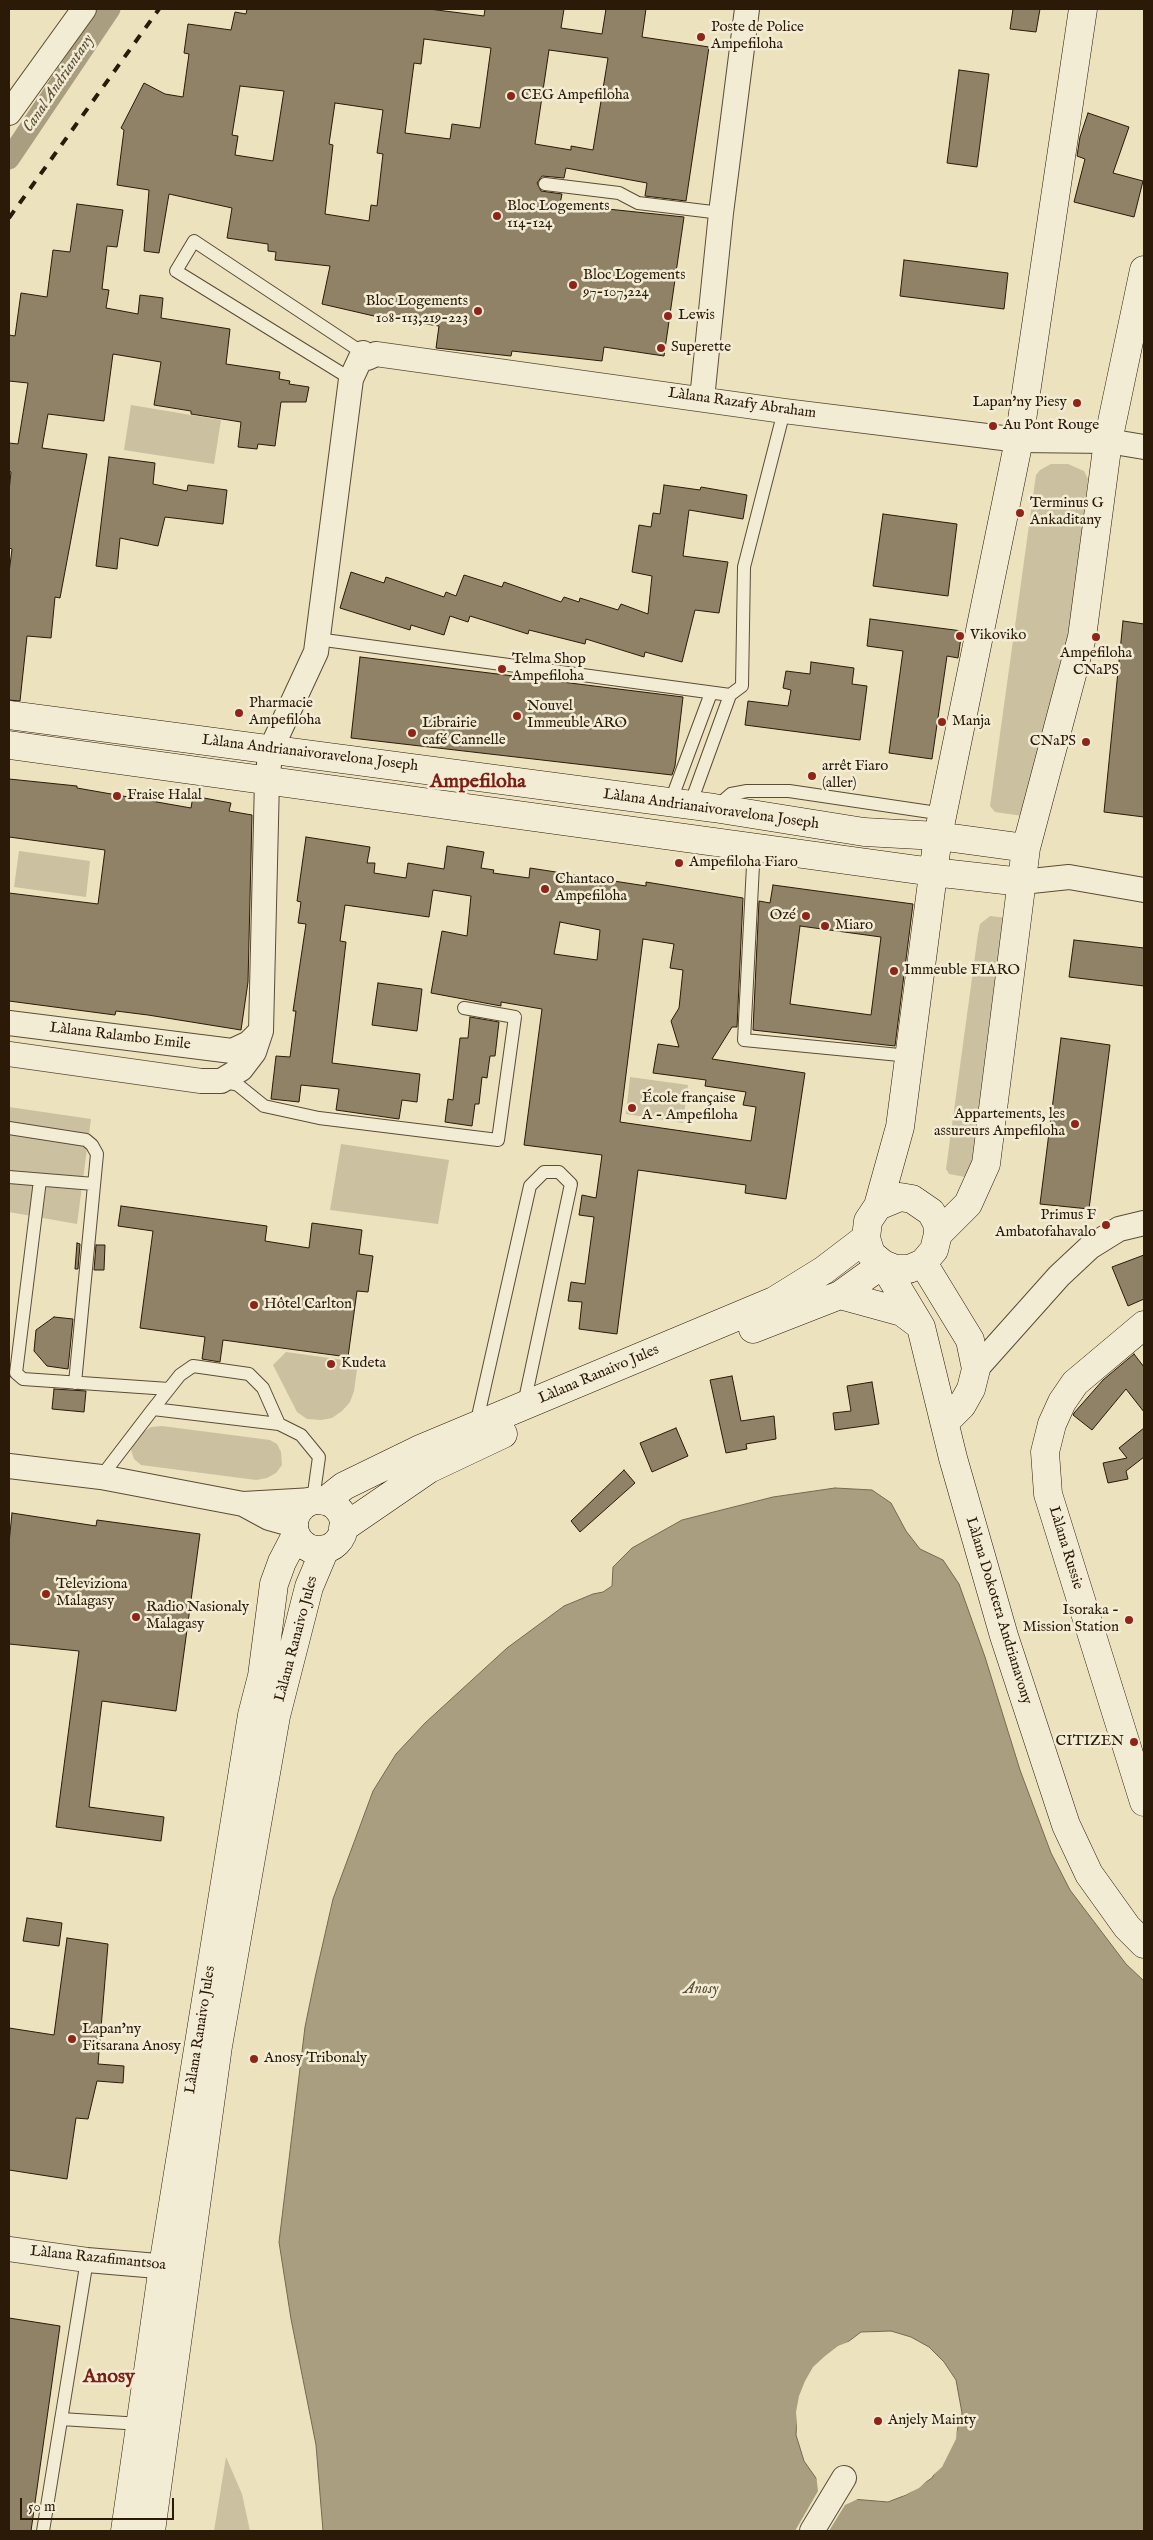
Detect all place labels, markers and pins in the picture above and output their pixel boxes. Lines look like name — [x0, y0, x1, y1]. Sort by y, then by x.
place label: Poste de Police Ampefiloha — [711, 19, 804, 54]
marker: Poste de Police Ampefiloha — [695, 31, 707, 43]
place label: CEG Ampefiloha — [521, 87, 629, 105]
marker: CEG Ampefiloha — [505, 90, 517, 102]
place label: Bloc Logements 114-124 — [507, 198, 609, 233]
marker: Bloc Logements 114-124 — [491, 210, 503, 222]
place label: Bloc Logements 97-107,224 — [583, 267, 685, 302]
marker: Bloc Logements 97-107,224 — [567, 279, 579, 291]
place label: Bloc Logements 108-113,219-223 — [366, 293, 468, 328]
marker: Bloc Logements 108-113,219-223 — [472, 305, 484, 317]
place label: Lewis — [678, 307, 715, 325]
marker: Lewis — [662, 310, 674, 322]
place label: Superette — [671, 339, 731, 357]
marker: Superette — [655, 342, 667, 354]
place label: Lapan'ny Piesy — [972, 394, 1067, 412]
marker: Lapan'ny Piesy — [1071, 397, 1083, 409]
place label: Au Pont Rouge — [1003, 417, 1099, 435]
marker: Au Pont Rouge — [987, 420, 999, 432]
place label: Terminus G Ankaditany — [1030, 495, 1104, 530]
marker: Terminus G Ankaditany — [1014, 507, 1026, 519]
place label: Vikoviko — [970, 627, 1026, 645]
marker: Vikoviko — [954, 630, 966, 642]
marker: Ampefiloha CNaPS — [1090, 631, 1102, 643]
place label: Ampefiloha CNaPS — [1060, 645, 1132, 680]
place label: Telma Shop Ampefiloha — [512, 651, 586, 686]
marker: Telma Shop Ampefiloha — [496, 663, 508, 675]
place label: Pharmacie Ampefiloha — [249, 695, 321, 730]
place label: Nouvel Immeuble ARO — [527, 698, 627, 733]
marker: Pharmacie Ampefiloha — [233, 707, 245, 719]
marker: Nouvel Immeuble ARO — [511, 710, 523, 722]
place label: Manja — [952, 713, 991, 731]
place label: Librairie café Cannelle — [422, 715, 506, 750]
marker: Manja — [936, 716, 948, 728]
marker: Librairie café Cannelle — [406, 727, 418, 739]
place label: CNaPS — [1030, 733, 1076, 751]
marker: CNaPS — [1080, 736, 1092, 748]
place label: arrêt Fiaro (aller) — [822, 758, 888, 793]
marker: arrêt Fiaro (aller) — [806, 770, 818, 782]
place label: Fraise Halal — [127, 787, 202, 805]
marker: Fraise Halal — [111, 790, 123, 802]
place label: Ampefiloha Fiaro — [689, 854, 798, 872]
marker: Ampefiloha Fiaro — [673, 857, 685, 869]
place label: Chantaco Ampefiloha — [555, 871, 627, 906]
marker: Chantaco Ampefiloha — [539, 883, 551, 895]
place label: Ozé — [770, 907, 796, 925]
marker: Ozé — [800, 910, 812, 922]
place label: Miaro — [835, 917, 873, 935]
marker: Miaro — [819, 920, 831, 932]
place label: Immeuble FIARO — [904, 962, 1020, 980]
marker: Immeuble FIARO — [888, 965, 900, 977]
place label: École française A - Ampefiloha — [642, 1090, 738, 1125]
marker: École française A - Ampefiloha — [626, 1102, 638, 1114]
place label: Appartements, les assureurs Ampefiloha — [934, 1106, 1065, 1141]
marker: Appartements, les assureurs Ampefiloha — [1069, 1118, 1081, 1130]
place label: Primus F Ambatofahavalo — [995, 1207, 1096, 1242]
marker: Primus F Ambatofahavalo — [1100, 1219, 1112, 1231]
place label: Hôtel Carlton — [264, 1296, 352, 1314]
marker: Hôtel Carlton — [248, 1299, 260, 1311]
place label: Kudeta — [341, 1355, 386, 1373]
marker: Kudeta — [325, 1358, 337, 1370]
place label: Televiziona Malagasy — [56, 1576, 127, 1611]
marker: Televiziona Malagasy — [40, 1588, 52, 1600]
place label: Radio Nasionaly Malagasy — [146, 1599, 249, 1634]
place label: Isoraka - Mission Station — [1023, 1602, 1119, 1637]
marker: Radio Nasionaly Malagasy — [130, 1611, 142, 1623]
marker: Isoraka - Mission Station — [1123, 1614, 1135, 1626]
place label: CITIZEN — [1056, 1733, 1124, 1751]
marker: CITIZEN — [1128, 1736, 1140, 1748]
place label: Lapan'ny Fitsarana Anosy — [82, 2021, 181, 2056]
marker: Lapan'ny Fitsarana Anosy — [66, 2033, 78, 2045]
place label: Anosy Tribonaly — [264, 2050, 367, 2068]
marker: Anosy Tribonaly — [248, 2053, 260, 2065]
place label: Anjely Mainty — [888, 2412, 976, 2430]
marker: Anjely Mainty — [872, 2415, 884, 2427]

